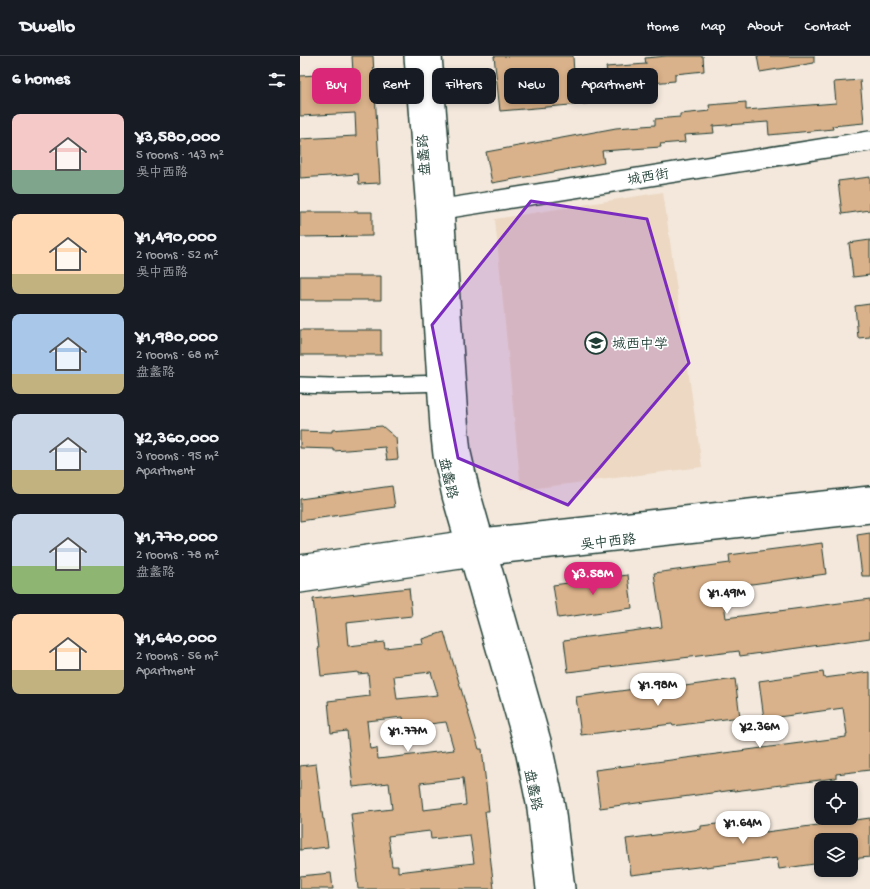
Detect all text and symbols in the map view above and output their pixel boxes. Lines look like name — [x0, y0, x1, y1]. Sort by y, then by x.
text: Dwello — [20, 16, 75, 39]
text: Home — [647, 19, 679, 36]
text: Map — [701, 19, 725, 36]
text: About — [747, 19, 783, 36]
text: Contact — [805, 19, 850, 36]
chip: Buy — [312, 68, 361, 104]
chip: Rent — [369, 68, 424, 104]
chip: Filters — [432, 68, 496, 104]
chip: New — [504, 68, 559, 104]
chip: Apartment — [567, 68, 658, 104]
icon: filters — [266, 69, 288, 91]
text: 6 homes — [12, 70, 70, 90]
text: ¥3,580,000 — [136, 128, 220, 148]
icon: home — [44, 130, 92, 178]
street label: 盘蠡路 — [415, 133, 435, 176]
text: 5 rooms · 143 m² — [136, 148, 224, 163]
text: 吴中西路 — [136, 166, 188, 181]
street label: 城西街 — [626, 166, 670, 190]
text: ¥1,490,000 — [136, 228, 217, 248]
icon: home — [44, 230, 92, 278]
text: 2 rooms · 52 m² — [136, 248, 218, 263]
text: 吴中西路 — [136, 266, 188, 281]
text: ¥1,980,000 — [136, 328, 218, 348]
icon: home — [44, 330, 92, 378]
school or university icon: 城西中学 — [583, 330, 609, 356]
place label: 城西中学 — [612, 336, 668, 354]
text: 2 rooms · 68 m² — [136, 348, 219, 363]
text: 盘蠡路 — [136, 366, 175, 381]
text: ¥2,360,000 — [136, 429, 219, 449]
icon: home — [44, 430, 92, 478]
text: 3 rooms · 95 m² — [136, 449, 219, 464]
street label: 盘蠡路 — [434, 456, 461, 501]
text: Apartment — [136, 464, 195, 479]
text: ¥1,770,000 — [136, 528, 218, 548]
icon: home — [44, 530, 92, 578]
street label: 吴中西路 — [579, 531, 637, 555]
text: 2 rooms · 78 m² — [136, 548, 219, 563]
pin: ¥3.58M — [560, 562, 626, 596]
text: 盘蠡路 — [136, 566, 175, 581]
text: ¥3.58M — [573, 567, 613, 582]
pin: ¥1.49M — [694, 581, 760, 615]
text: ¥1.49M — [708, 586, 746, 601]
text: ¥1,640,000 — [136, 629, 217, 649]
icon: home — [44, 630, 92, 678]
text: 2 rooms · 56 m² — [136, 649, 219, 664]
text: Apartment — [136, 664, 195, 679]
pin: ¥1.98M — [625, 673, 691, 707]
text: ¥1.98M — [639, 678, 677, 693]
pin: ¥2.36M — [727, 715, 793, 749]
pin: ¥1.77M — [375, 719, 441, 753]
text: ¥2.36M — [741, 720, 779, 735]
text: ¥1.77M — [389, 724, 427, 739]
street label: 盘蠡路 — [519, 768, 545, 813]
map controls — [814, 781, 858, 877]
button: locate — [814, 781, 858, 825]
pin: ¥1.64M — [710, 811, 776, 845]
text: ¥1.64M — [724, 816, 762, 831]
button: layers — [814, 833, 858, 877]

